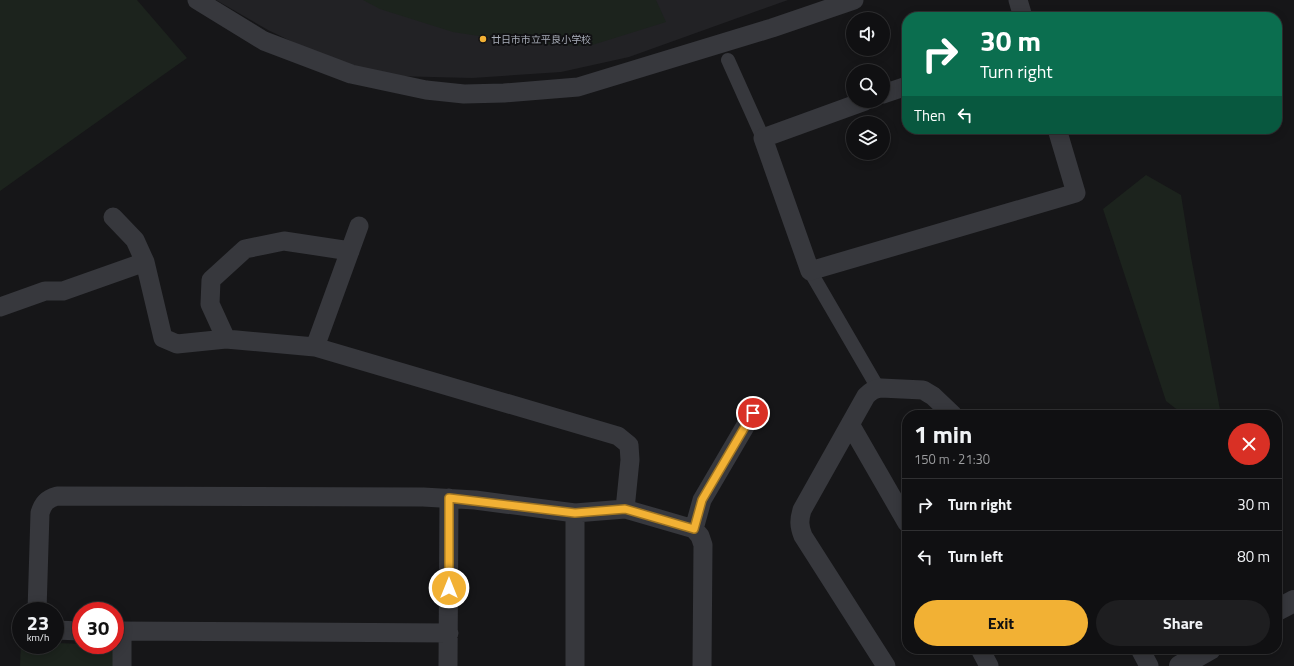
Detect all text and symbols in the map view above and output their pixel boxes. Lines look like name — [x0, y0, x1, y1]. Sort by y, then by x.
map controls — [846, 12, 890, 160]
button: sound — [846, 12, 890, 56]
text: 30 m — [980, 19, 1041, 62]
icon: right — [914, 28, 966, 80]
place label: 廿日市市立平良小学校 — [491, 32, 591, 47]
marker: 廿日市市立平良小学校 — [478, 34, 488, 44]
text: Turn right — [980, 58, 1053, 85]
button: search — [846, 64, 890, 108]
text: Then — [914, 104, 946, 127]
icon: left — [954, 104, 976, 126]
button: layers — [846, 116, 890, 160]
pin — [736, 396, 770, 430]
icon: arrive — [742, 402, 764, 424]
text: 1 min — [914, 416, 972, 452]
button: close — [1228, 423, 1270, 465]
text: 150 m · 21:30 — [914, 449, 990, 469]
text: Turn right — [948, 493, 1012, 516]
text: 30 m — [1237, 493, 1270, 516]
icon: right — [914, 494, 936, 516]
text: Turn left — [948, 545, 1003, 568]
text: 80 m — [1237, 545, 1270, 568]
icon: left — [914, 546, 936, 568]
position arrow — [428, 567, 470, 609]
button: Exit — [914, 600, 1088, 646]
button: Share — [1096, 600, 1270, 646]
speed limit sign: 30 — [72, 602, 124, 654]
text: 23 — [27, 607, 49, 638]
text: km/h — [27, 630, 49, 645]

